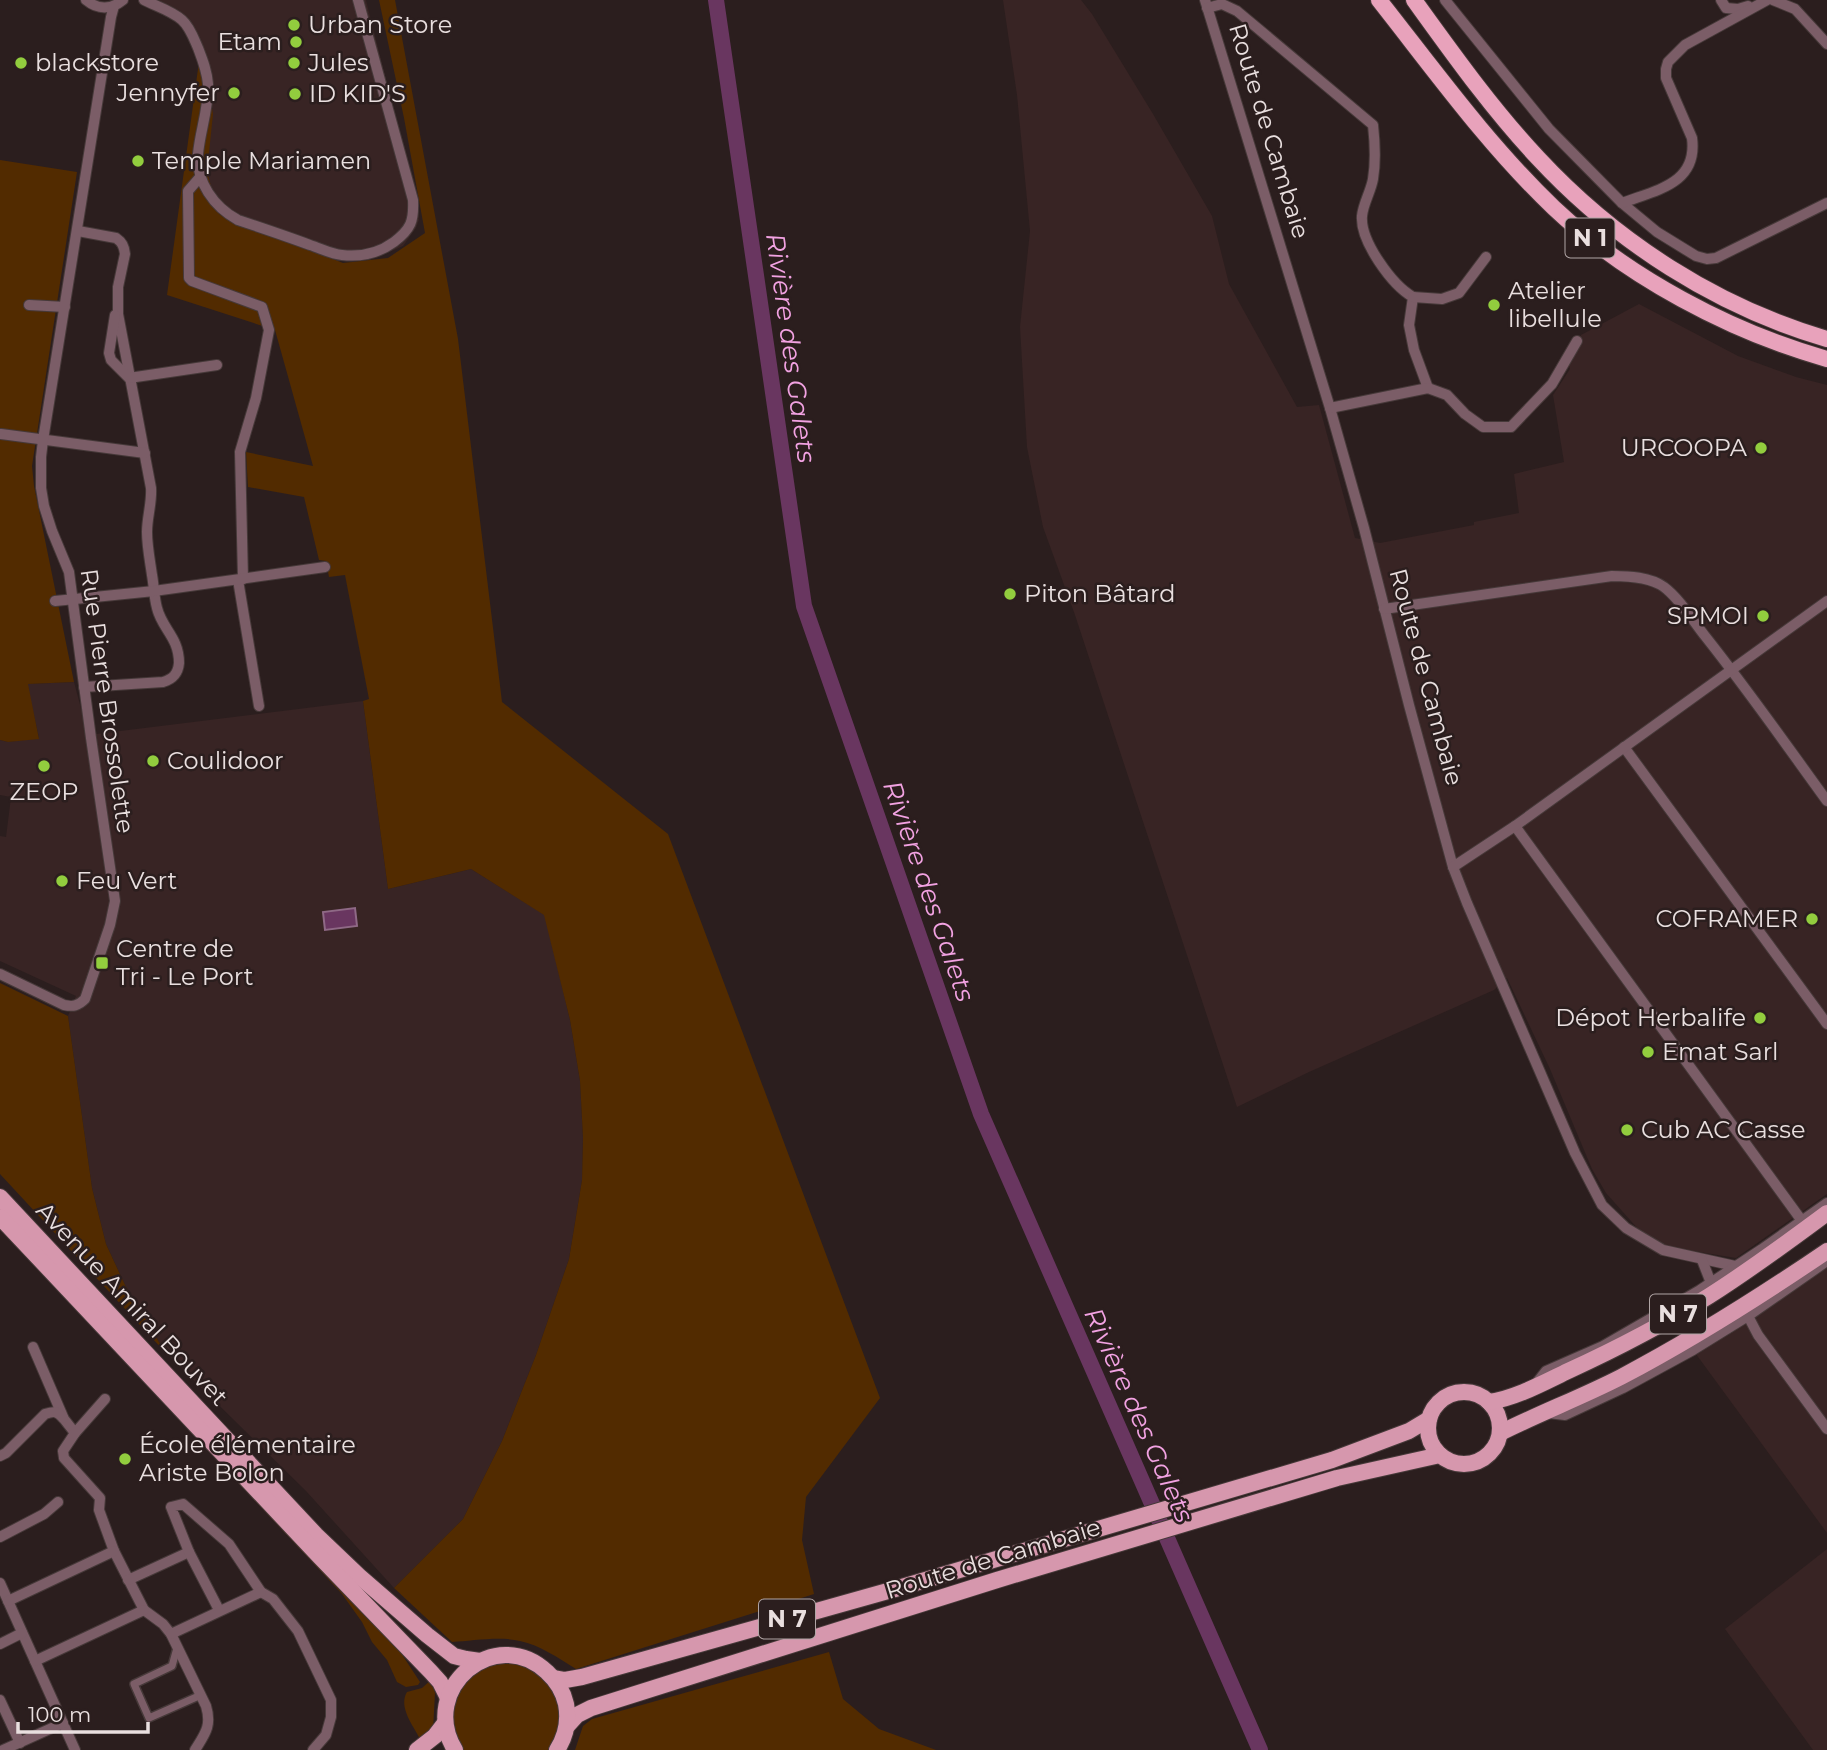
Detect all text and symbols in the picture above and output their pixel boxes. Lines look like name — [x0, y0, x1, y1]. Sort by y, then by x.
place label: Urban Store — [308, 10, 452, 39]
marker: Urban Store — [286, 17, 302, 33]
street label: Route de Cambaie — [1223, 20, 1316, 242]
place label: Etam — [217, 27, 282, 56]
marker: Etam — [288, 34, 304, 50]
place label: blackstore — [35, 48, 159, 77]
place label: Jules — [307, 48, 369, 77]
marker: blackstore — [13, 55, 29, 71]
marker: Jules — [286, 55, 302, 71]
place label: Jennyfer — [115, 78, 220, 107]
place label: ID KID'S — [309, 79, 406, 108]
marker: Jennyfer — [226, 85, 242, 101]
marker: ID KID'S — [287, 86, 303, 102]
place label: Temple Mariamen — [152, 146, 371, 175]
marker: Temple Mariamen — [130, 153, 146, 169]
road number: N 1 — [1566, 218, 1614, 258]
water label: Rivière des Galets — [759, 231, 823, 465]
place label: Atelier libellule — [1508, 276, 1602, 333]
marker: Atelier libellule — [1486, 297, 1502, 313]
place label: URCOOPA — [1621, 433, 1748, 462]
marker: URCOOPA — [1753, 440, 1769, 456]
street label: Route de Cambaie — [1384, 565, 1469, 789]
street label: Rue Pierre Brossolette — [75, 567, 140, 835]
place label: Piton Bâtard — [1024, 579, 1176, 608]
marker: Piton Bâtard — [1002, 586, 1018, 602]
place label: SPMOI — [1667, 601, 1749, 630]
marker: SPMOI — [1755, 608, 1771, 624]
place label: Coulidoor — [167, 746, 284, 775]
marker: Coulidoor — [145, 753, 161, 769]
marker: ZEOP — [36, 758, 52, 774]
water label: Rivière des Galets — [876, 776, 982, 1006]
place label: ZEOP — [10, 777, 79, 806]
place label: Feu Vert — [76, 866, 178, 895]
marker: Feu Vert — [54, 873, 70, 889]
place label: COFRAMER — [1656, 904, 1798, 933]
marker: COFRAMER — [1804, 911, 1820, 927]
place label: Centre de Tri - Le Port — [116, 934, 254, 991]
marker: Centre de Tri - Le Port — [94, 955, 110, 971]
place label: Dépot Herbalife — [1555, 1003, 1746, 1032]
marker: Dépot Herbalife — [1752, 1010, 1768, 1026]
place label: Emat Sarl — [1662, 1037, 1779, 1066]
marker: Emat Sarl — [1640, 1044, 1656, 1060]
place label: Cub AC Casse — [1641, 1115, 1805, 1144]
marker: Cub AC Casse — [1619, 1122, 1635, 1138]
street label: Avenue Amiral Bouvet — [30, 1196, 234, 1412]
road number: N 7 — [1650, 1294, 1706, 1334]
water label: Rivière des Galets — [1077, 1303, 1201, 1528]
place label: École élémentaire Ariste Bolon — [139, 1430, 356, 1487]
marker: École élémentaire Ariste Bolon — [117, 1451, 133, 1467]
street label: Route de Cambaie — [882, 1512, 1104, 1605]
road number: N 7 — [759, 1600, 815, 1638]
scale bar — [18, 1690, 147, 1734]
text: 100 m — [28, 1702, 91, 1727]

